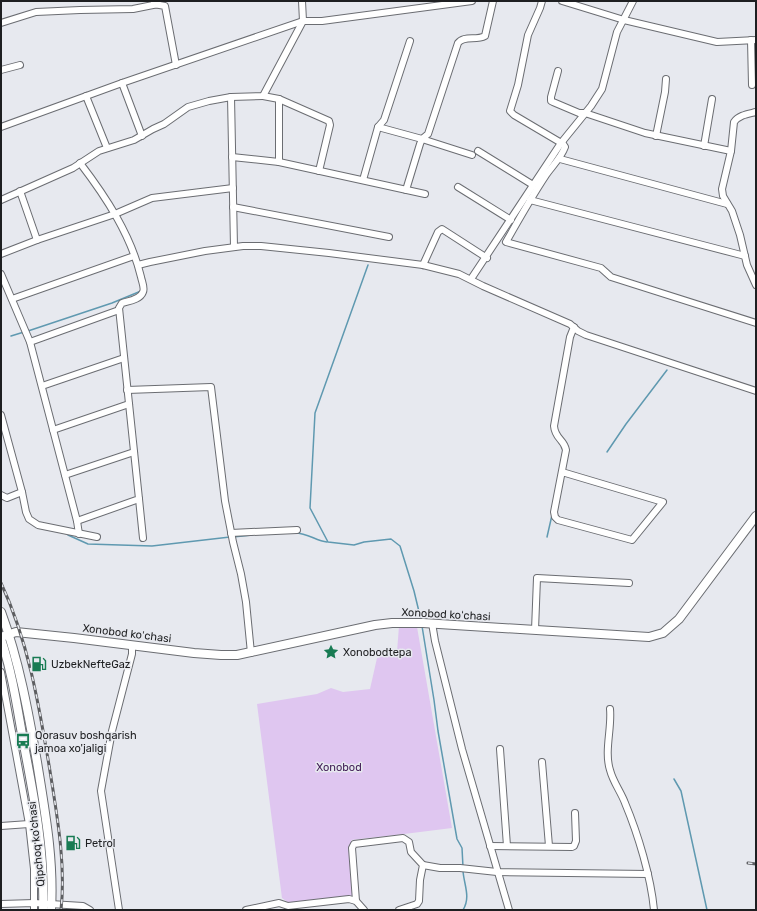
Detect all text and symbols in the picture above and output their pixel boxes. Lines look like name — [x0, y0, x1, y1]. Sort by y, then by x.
street label: Xonobod koʻchasi — [401, 606, 491, 623]
street label: Xonobod koʻchasi — [82, 622, 172, 645]
place icon: Xonobodtepa — [322, 643, 340, 661]
place label: Xonobodtepa — [343, 646, 412, 659]
fuel station icon: UzbekNefteGaz — [30, 655, 48, 673]
place label: UzbekNefteGaz — [51, 658, 131, 671]
place label: Qorasuv boshqarish jamoa xo'jaligi — [34, 729, 137, 755]
bus stop icon: Qorasuv boshqarish jamoa xo'jaligi — [14, 732, 32, 750]
park label: Xonobod — [316, 761, 362, 774]
street label: Qipchoq ko'chasi — [26, 801, 47, 887]
fuel station icon: Petrol — [64, 834, 82, 852]
place label: Petrol — [85, 837, 115, 850]

